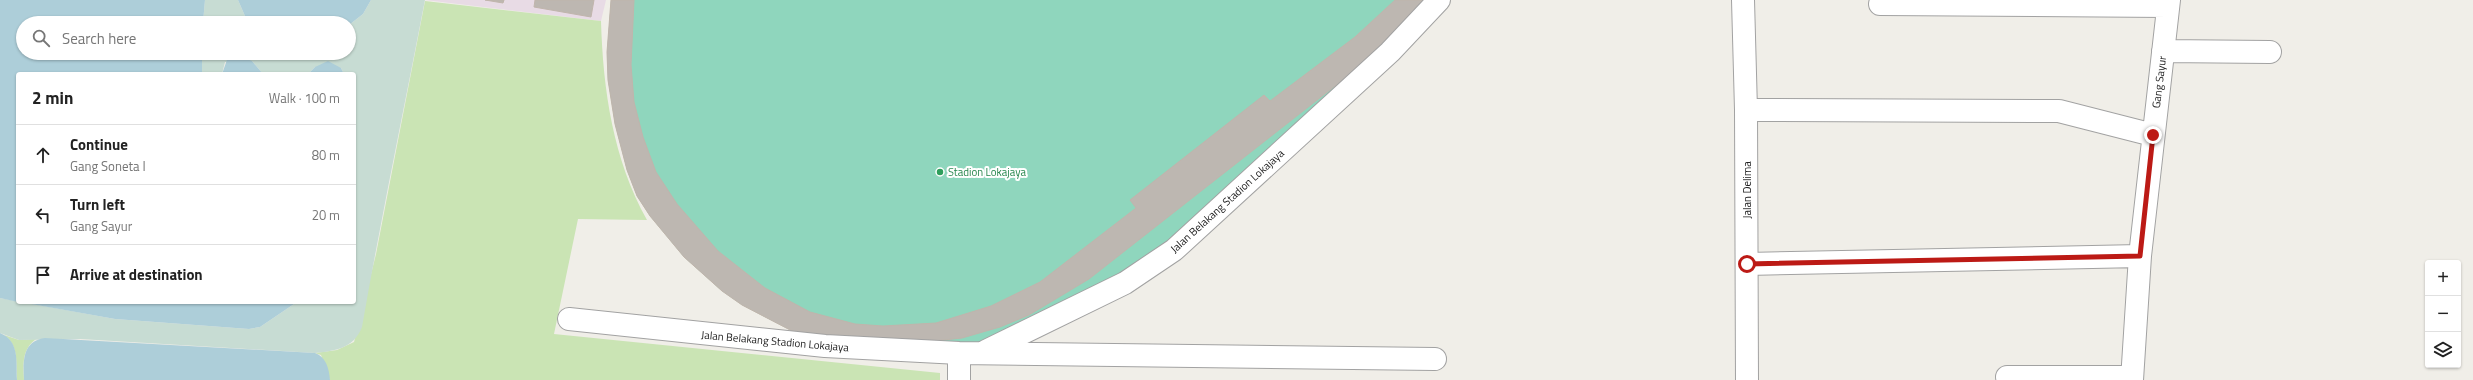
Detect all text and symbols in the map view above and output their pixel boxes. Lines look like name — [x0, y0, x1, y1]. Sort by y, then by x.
search box — [16, 16, 356, 60]
icon: search — [30, 27, 52, 49]
text: Search here — [62, 27, 136, 50]
street label: Gang Sayur — [2148, 55, 2170, 109]
text: 2 min — [32, 85, 73, 111]
text: Walk · 100 m — [269, 88, 340, 108]
route end — [2144, 126, 2162, 144]
text: Continue — [70, 133, 128, 156]
icon: ahead — [32, 144, 54, 166]
text: 80 m — [312, 145, 340, 165]
street label: Jalan Belakang Stadion Lokajaya — [1167, 145, 1288, 257]
text: Gang Soneta I — [70, 156, 146, 176]
street label: Jalan Delima — [1739, 161, 1755, 219]
place label: Stadion Lokajaya — [948, 164, 1026, 180]
marker: Stadion Lokajaya — [935, 167, 945, 177]
text: Turn left — [70, 193, 125, 216]
icon: left — [32, 204, 54, 226]
text: 20 m — [312, 205, 340, 225]
text: Gang Sayur — [70, 216, 132, 236]
route start — [1738, 255, 1756, 273]
map controls — [2425, 260, 2461, 368]
button: + — [2425, 260, 2461, 296]
text: Arrive at destination — [70, 263, 203, 286]
icon: arrive — [32, 264, 54, 286]
button: − — [2425, 296, 2461, 332]
street label: Jalan Belakang Stadion Lokajaya — [701, 327, 850, 355]
button: layers — [2425, 332, 2461, 368]

